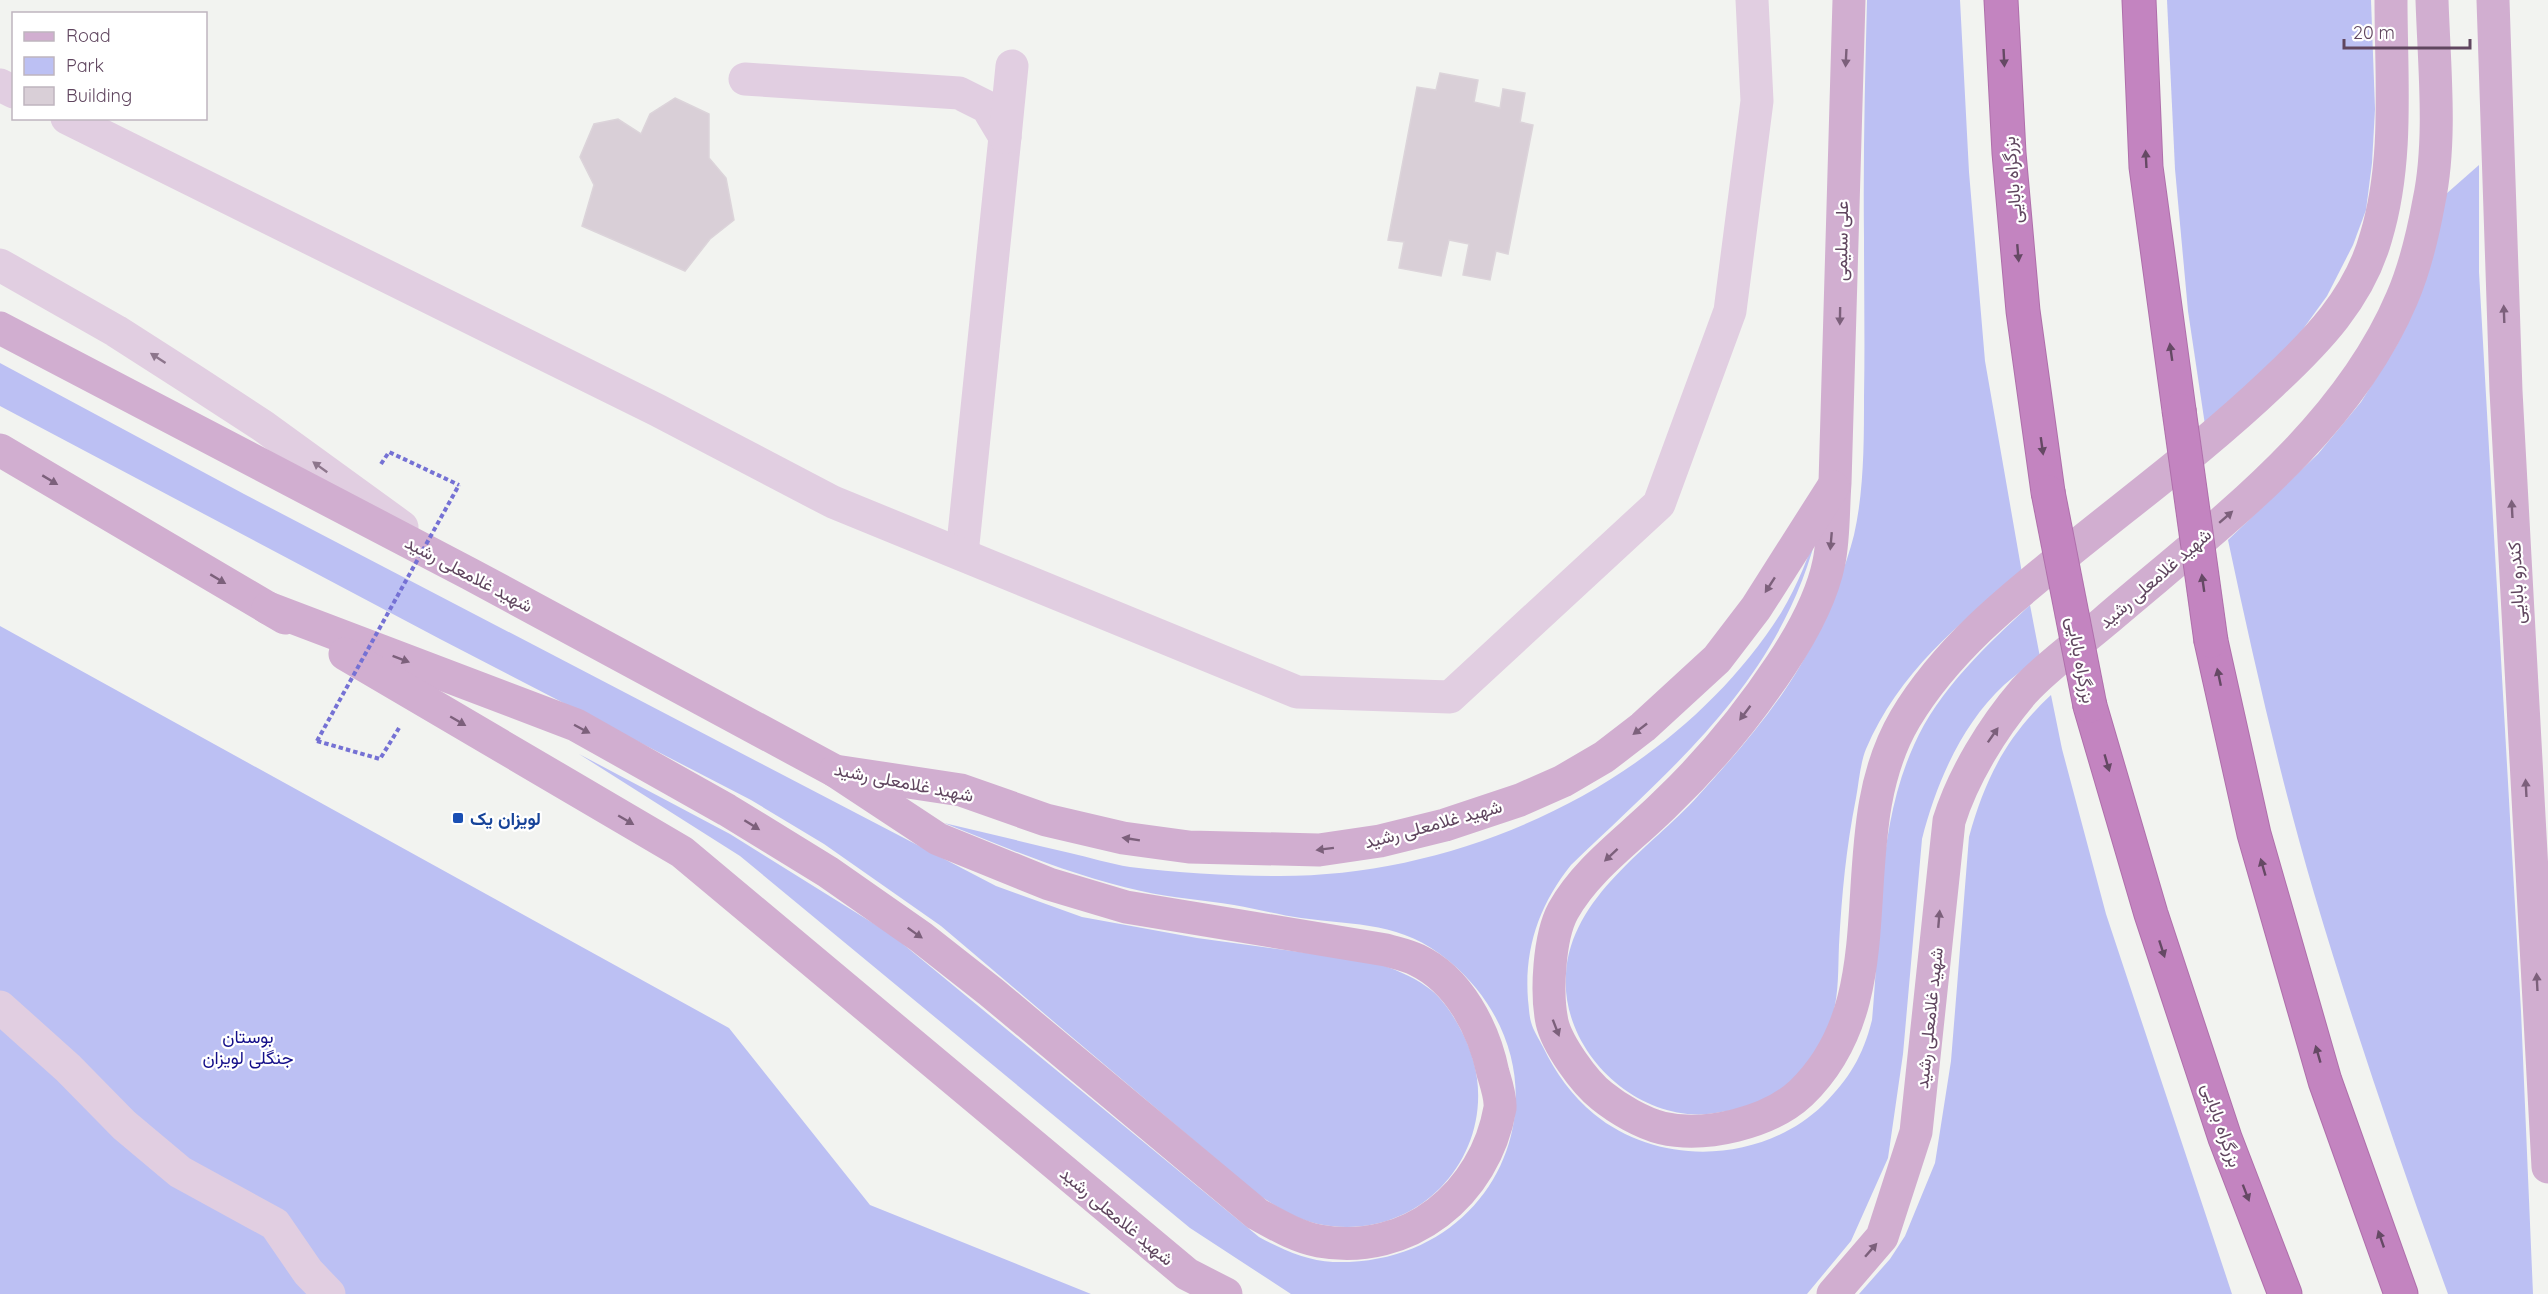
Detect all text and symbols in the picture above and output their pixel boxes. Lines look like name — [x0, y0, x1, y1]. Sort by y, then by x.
legend — [12, 12, 207, 120]
scale bar — [2344, 12, 2470, 50]
text: 20 m — [2353, 21, 2395, 44]
text: Road — [66, 24, 111, 47]
one-way arrow — [1841, 49, 1851, 68]
one-way arrow — [2000, 49, 2009, 68]
text: Park — [66, 54, 104, 77]
text: Building — [66, 84, 132, 107]
street label: بزرگراه بابایی — [1997, 135, 2027, 225]
one-way arrow — [2141, 149, 2150, 168]
street label: علی سلیمی — [1829, 201, 1853, 281]
one-way arrow — [2013, 243, 2023, 262]
one-way arrow — [2499, 305, 2508, 324]
one-way arrow — [1835, 307, 1844, 326]
one-way arrow — [2167, 342, 2176, 361]
one-way arrow — [151, 352, 167, 364]
one-way arrow — [2037, 437, 2046, 456]
one-way arrow — [312, 461, 328, 473]
one-way arrow — [42, 474, 58, 485]
one-way arrow — [2508, 499, 2517, 518]
one-way arrow — [2218, 511, 2233, 524]
street label: شهید غلامعلی رشید — [2094, 523, 2216, 633]
street label: شهید غلامعلی رشید — [401, 531, 537, 617]
one-way arrow — [1826, 532, 1835, 551]
street label: کندرو بابایی — [2502, 541, 2530, 625]
one-way arrow — [210, 573, 226, 584]
one-way arrow — [2199, 574, 2208, 593]
one-way arrow — [1765, 577, 1776, 593]
street label: بزرگراه بابایی — [2061, 615, 2101, 705]
one-way arrow — [392, 654, 410, 664]
one-way arrow — [2214, 668, 2224, 687]
one-way arrow — [1739, 705, 1751, 721]
one-way arrow — [450, 716, 467, 726]
one-way arrow — [1633, 723, 1648, 735]
one-way arrow — [574, 724, 591, 734]
one-way arrow — [1987, 728, 1999, 744]
one-way arrow — [2103, 754, 2112, 772]
street label: شهید غلامعلی رشید — [832, 757, 976, 807]
one-way arrow — [2522, 778, 2531, 797]
street label: شهید غلامعلی رشید — [1362, 795, 1504, 853]
place label: لویزان یک — [470, 807, 541, 830]
marker: لویزان یک — [451, 811, 465, 825]
one-way arrow — [618, 814, 635, 824]
one-way arrow — [744, 820, 760, 831]
one-way arrow — [1121, 834, 1140, 843]
one-way arrow — [1315, 844, 1334, 854]
one-way arrow — [1605, 847, 1619, 861]
one-way arrow — [2258, 858, 2268, 876]
one-way arrow — [1934, 909, 1944, 928]
one-way arrow — [906, 927, 922, 939]
one-way arrow — [2158, 940, 2168, 958]
street label: شهید غلامعلی رشید — [1910, 946, 1948, 1090]
one-way arrow — [2532, 973, 2541, 992]
one-way arrow — [1551, 1019, 1561, 1037]
park label: بوستان جنگلی لویزان — [202, 1025, 294, 1069]
one-way arrow — [2313, 1045, 2322, 1063]
street label: بزرگراه بابایی — [2197, 1080, 2247, 1170]
street label: شهید غلامعلی رشید — [1055, 1162, 1179, 1270]
one-way arrow — [2242, 1185, 2252, 1203]
one-way arrow — [2376, 1230, 2386, 1248]
one-way arrow — [1864, 1243, 1877, 1258]

